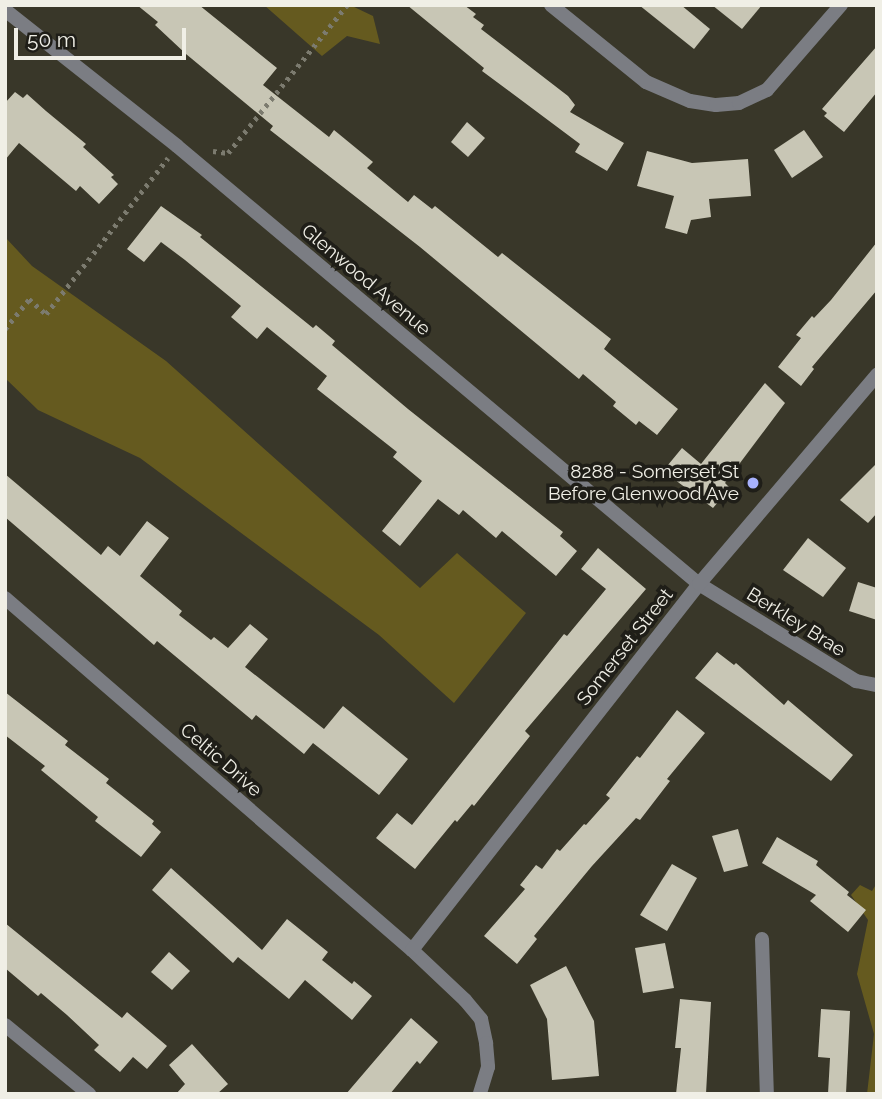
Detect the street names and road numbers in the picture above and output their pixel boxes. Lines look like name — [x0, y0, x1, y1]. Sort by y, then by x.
street label: Glenwood Avenue — [297, 219, 435, 341]
street label: Berkley Brae — [742, 583, 850, 661]
street label: Somerset Street — [572, 584, 678, 710]
street label: Celtic Drive — [176, 718, 266, 802]

